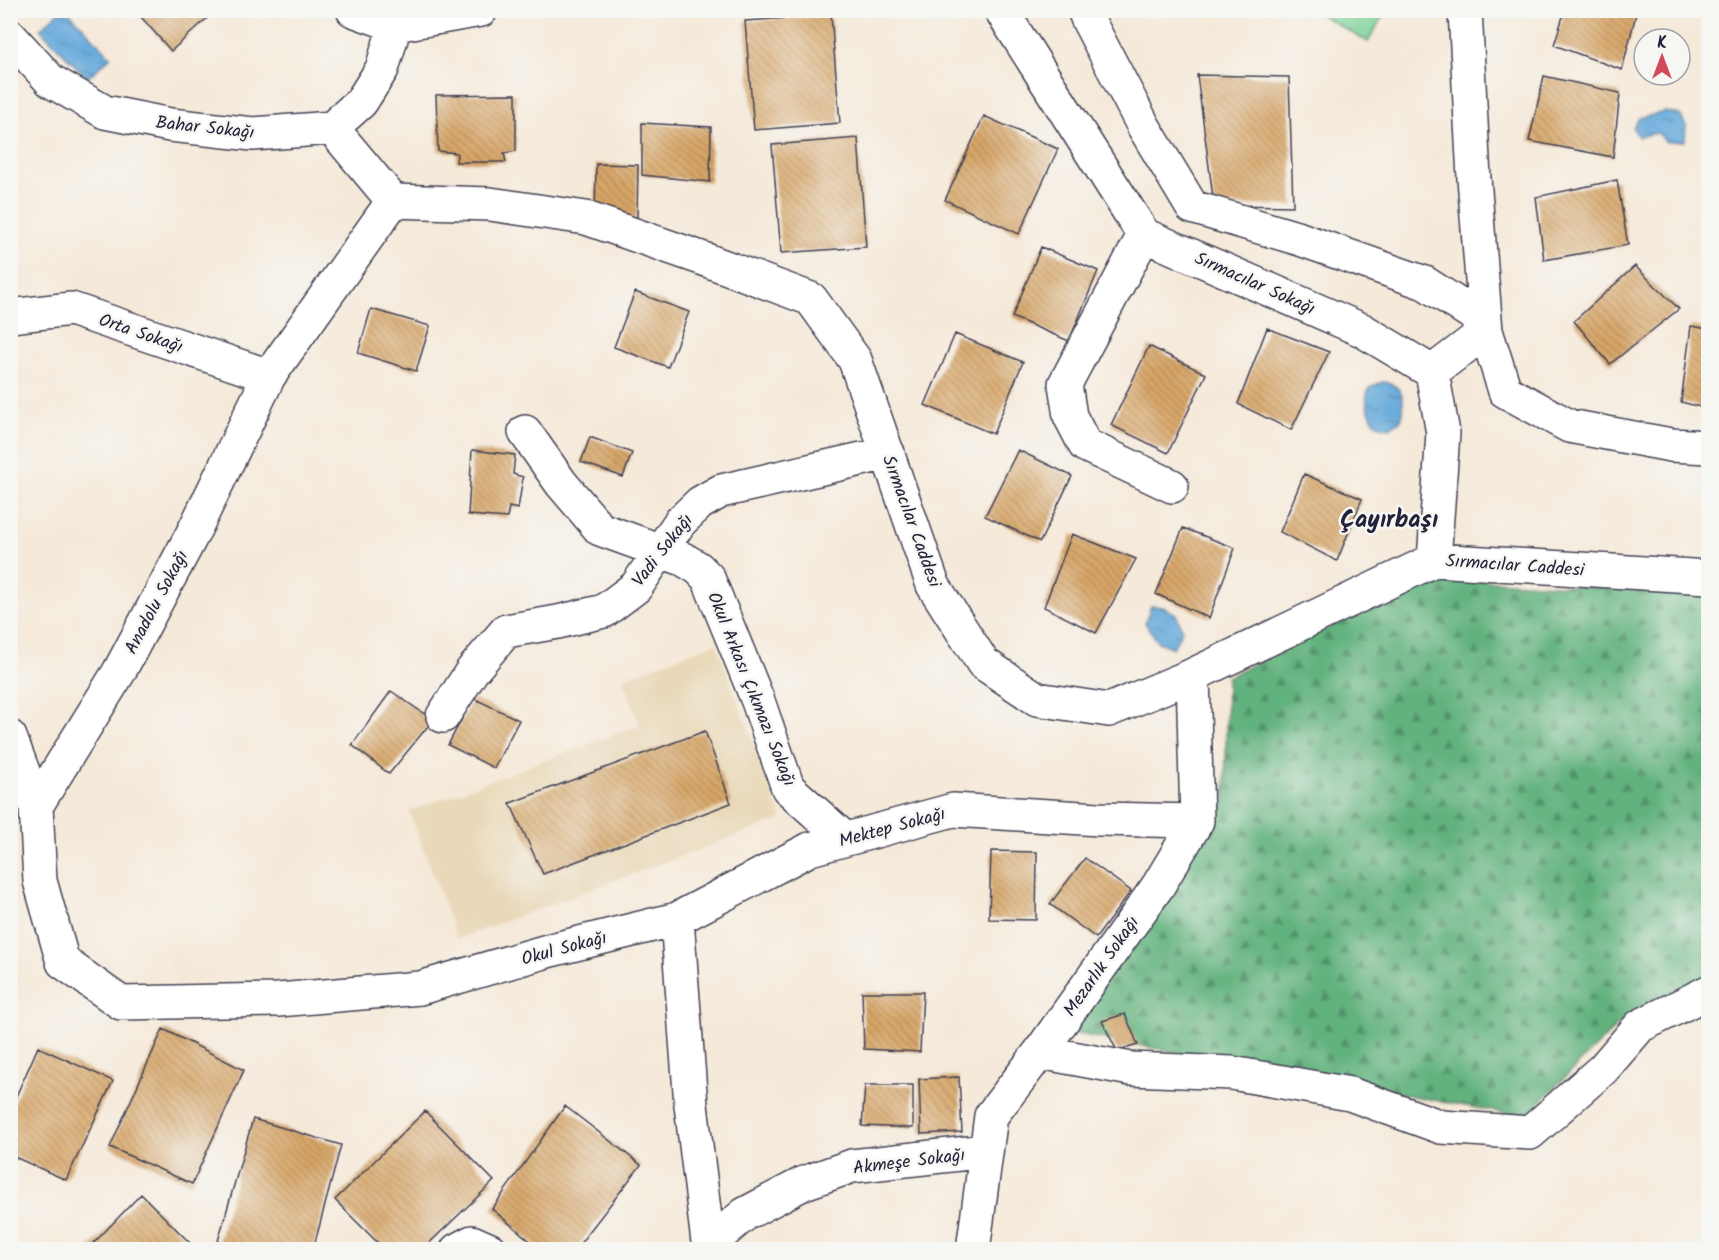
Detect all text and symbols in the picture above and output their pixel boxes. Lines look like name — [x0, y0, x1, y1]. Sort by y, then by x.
north arrow — [1632, 27, 1692, 87]
text: K — [1657, 31, 1667, 56]
street label: Bahar Sokağı — [154, 109, 256, 148]
street label: Sırmacılar Sokağı — [1189, 245, 1319, 324]
street label: Orta Sokağı — [94, 306, 187, 362]
street label: Sırmacılar Caddesi — [873, 451, 948, 592]
district label: Çayırbaşı — [1340, 501, 1438, 540]
street label: Vadi Sokağı — [625, 508, 701, 594]
street label: Anadolu Sokağı — [118, 545, 197, 660]
street label: Sırmacılar Caddesi — [1445, 547, 1586, 586]
street label: Okul Arkası Çıkmazı Sokağı — [698, 588, 803, 791]
street label: Mektep Sokağı — [836, 800, 949, 857]
street label: Mezarlık Sokağı — [1057, 911, 1148, 1023]
street label: Okul Sokağı — [518, 924, 610, 975]
street label: Akmeşe Sokağı — [852, 1141, 967, 1184]

